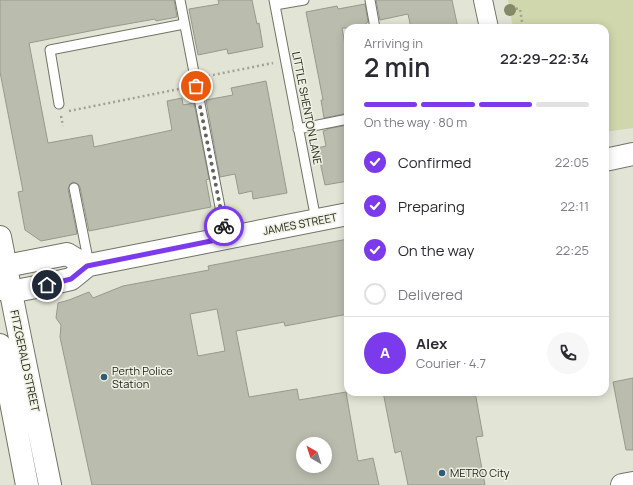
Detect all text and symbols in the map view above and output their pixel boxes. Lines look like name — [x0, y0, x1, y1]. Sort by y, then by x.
text: Arriving in — [364, 34, 423, 52]
text: 22:29–22:34 — [500, 48, 589, 69]
text: 2 min — [364, 49, 430, 85]
street label: LITTLE SHENTON LANE — [289, 50, 326, 166]
pin — [179, 69, 213, 103]
icon: bag — [185, 75, 207, 97]
text: On the way · 80 m — [364, 113, 467, 131]
icon: check — [364, 151, 386, 173]
text: Confirmed — [398, 152, 471, 173]
text: 22:05 — [555, 153, 589, 171]
icon: check — [364, 195, 386, 217]
text: Preparing — [398, 196, 465, 217]
text: 22:11 — [560, 197, 589, 215]
courier — [204, 206, 244, 246]
street label: JAMES STREET — [261, 209, 339, 238]
icon: bike — [213, 215, 235, 237]
icon: check — [364, 239, 386, 261]
text: On the way — [398, 240, 474, 261]
text: 22:25 — [555, 241, 589, 259]
pin — [30, 268, 64, 302]
icon: home — [36, 274, 58, 296]
text: Delivered — [398, 284, 463, 305]
street label: FITZGERALD STREET — [7, 309, 44, 414]
button: phone — [547, 332, 589, 374]
text: Alex — [416, 333, 447, 354]
text: A — [380, 342, 390, 363]
text: Courier · 4.7 — [416, 354, 486, 372]
place label: Perth Police Station — [112, 363, 173, 391]
marker: Perth Police Station — [99, 372, 109, 382]
north arrow — [296, 437, 332, 473]
map controls — [296, 437, 332, 473]
place label: METRO City — [450, 465, 510, 480]
marker: METRO City — [437, 468, 447, 478]

